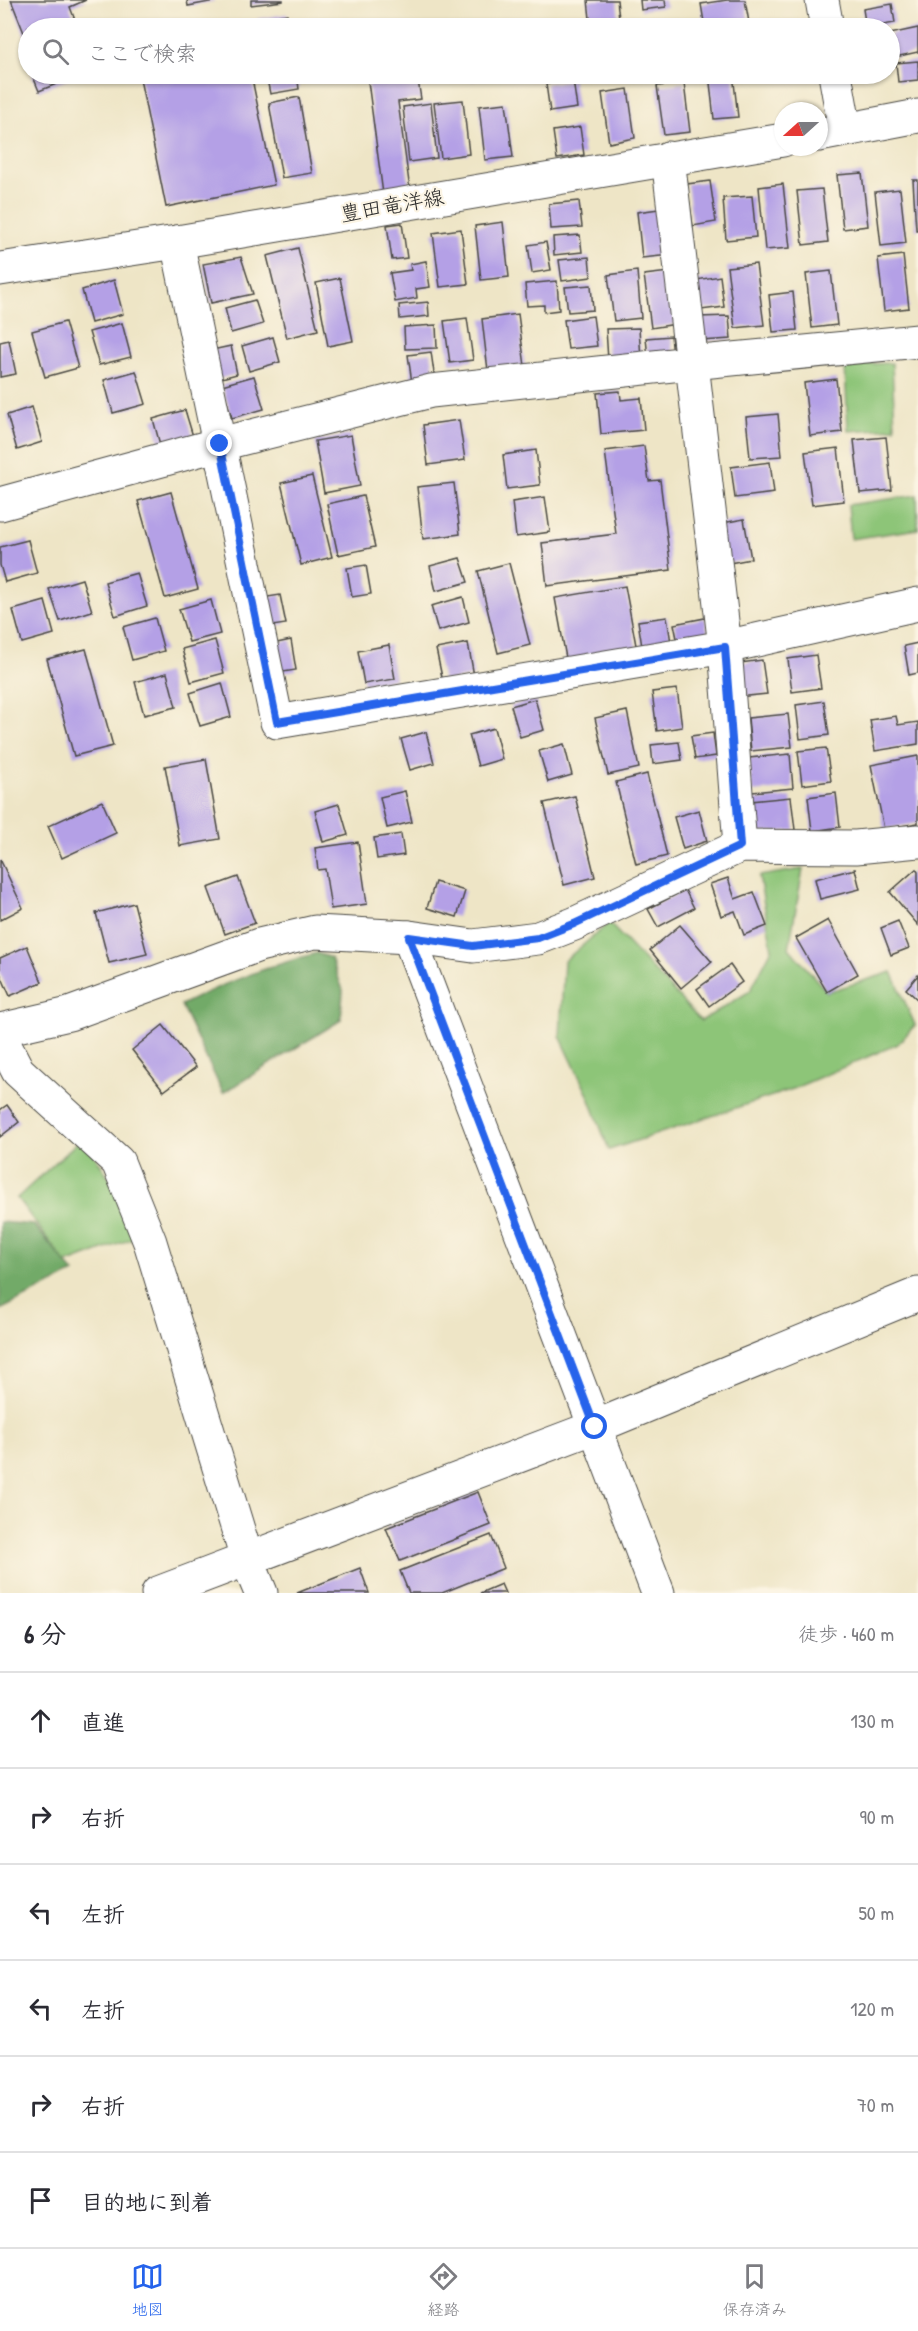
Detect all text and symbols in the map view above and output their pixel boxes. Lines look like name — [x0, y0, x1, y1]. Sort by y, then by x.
search box — [18, 18, 900, 84]
icon: search — [39, 35, 72, 68]
text: ここで検索 — [87, 38, 197, 68]
north arrow — [774, 102, 828, 156]
street label: 豊田竜洋線 — [338, 182, 446, 228]
route end — [206, 430, 232, 456]
route start — [581, 1413, 607, 1439]
text: 6 分 — [24, 1616, 66, 1651]
text: 徒歩 · 460 m — [798, 1620, 894, 1647]
icon: ahead — [24, 1704, 57, 1737]
text: 直進 — [81, 1707, 125, 1737]
text: 130 m — [851, 1707, 894, 1734]
icon: right — [24, 1800, 57, 1833]
text: 右折 — [81, 1803, 125, 1833]
text: 90 m — [860, 1803, 894, 1830]
icon: left — [24, 1896, 57, 1929]
text: 左折 — [81, 1899, 125, 1929]
text: 50 m — [858, 1899, 894, 1926]
icon: left — [24, 1992, 57, 2025]
text: 左折 — [81, 1995, 125, 2025]
text: 120 m — [850, 1995, 894, 2022]
icon: right — [24, 2088, 57, 2121]
text: 右折 — [81, 2091, 125, 2121]
text: 70 m — [857, 2091, 894, 2118]
icon: arrive — [24, 2184, 57, 2217]
text: 目的地に到着 — [81, 2187, 213, 2217]
tab: 地図 — [131, 2260, 164, 2320]
tab: 経路 — [427, 2260, 460, 2320]
tab: 保存済み — [723, 2260, 787, 2320]

